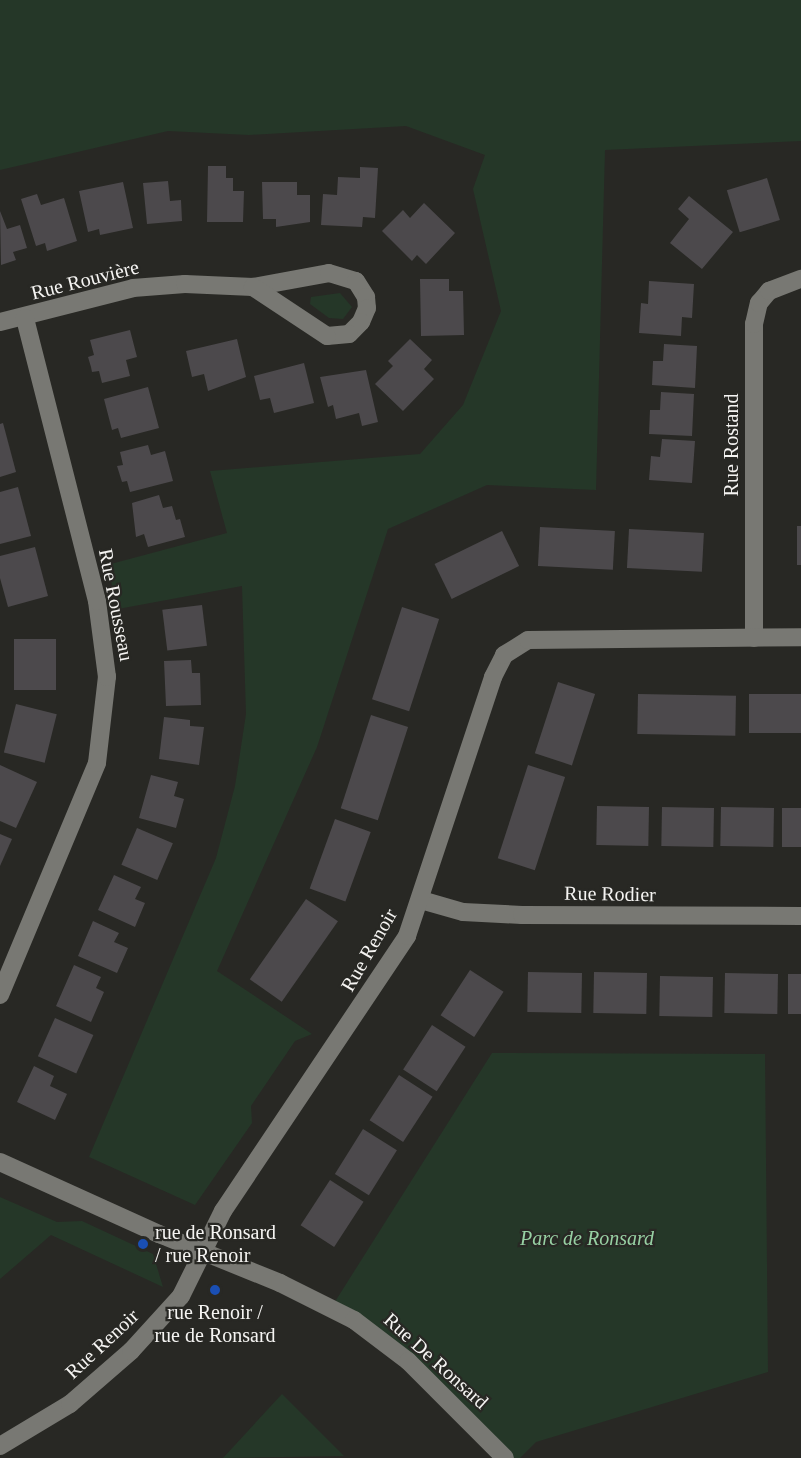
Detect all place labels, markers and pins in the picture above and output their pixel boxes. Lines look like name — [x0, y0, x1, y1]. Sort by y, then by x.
place label: rue de Ronsard / rue Renoir — [155, 1220, 276, 1267]
marker: rue de Ronsard / rue Renoir — [136, 1237, 150, 1251]
marker: rue Renoir / rue de Ronsard — [208, 1283, 222, 1297]
place label: rue Renoir / rue de Ronsard — [154, 1300, 276, 1347]

